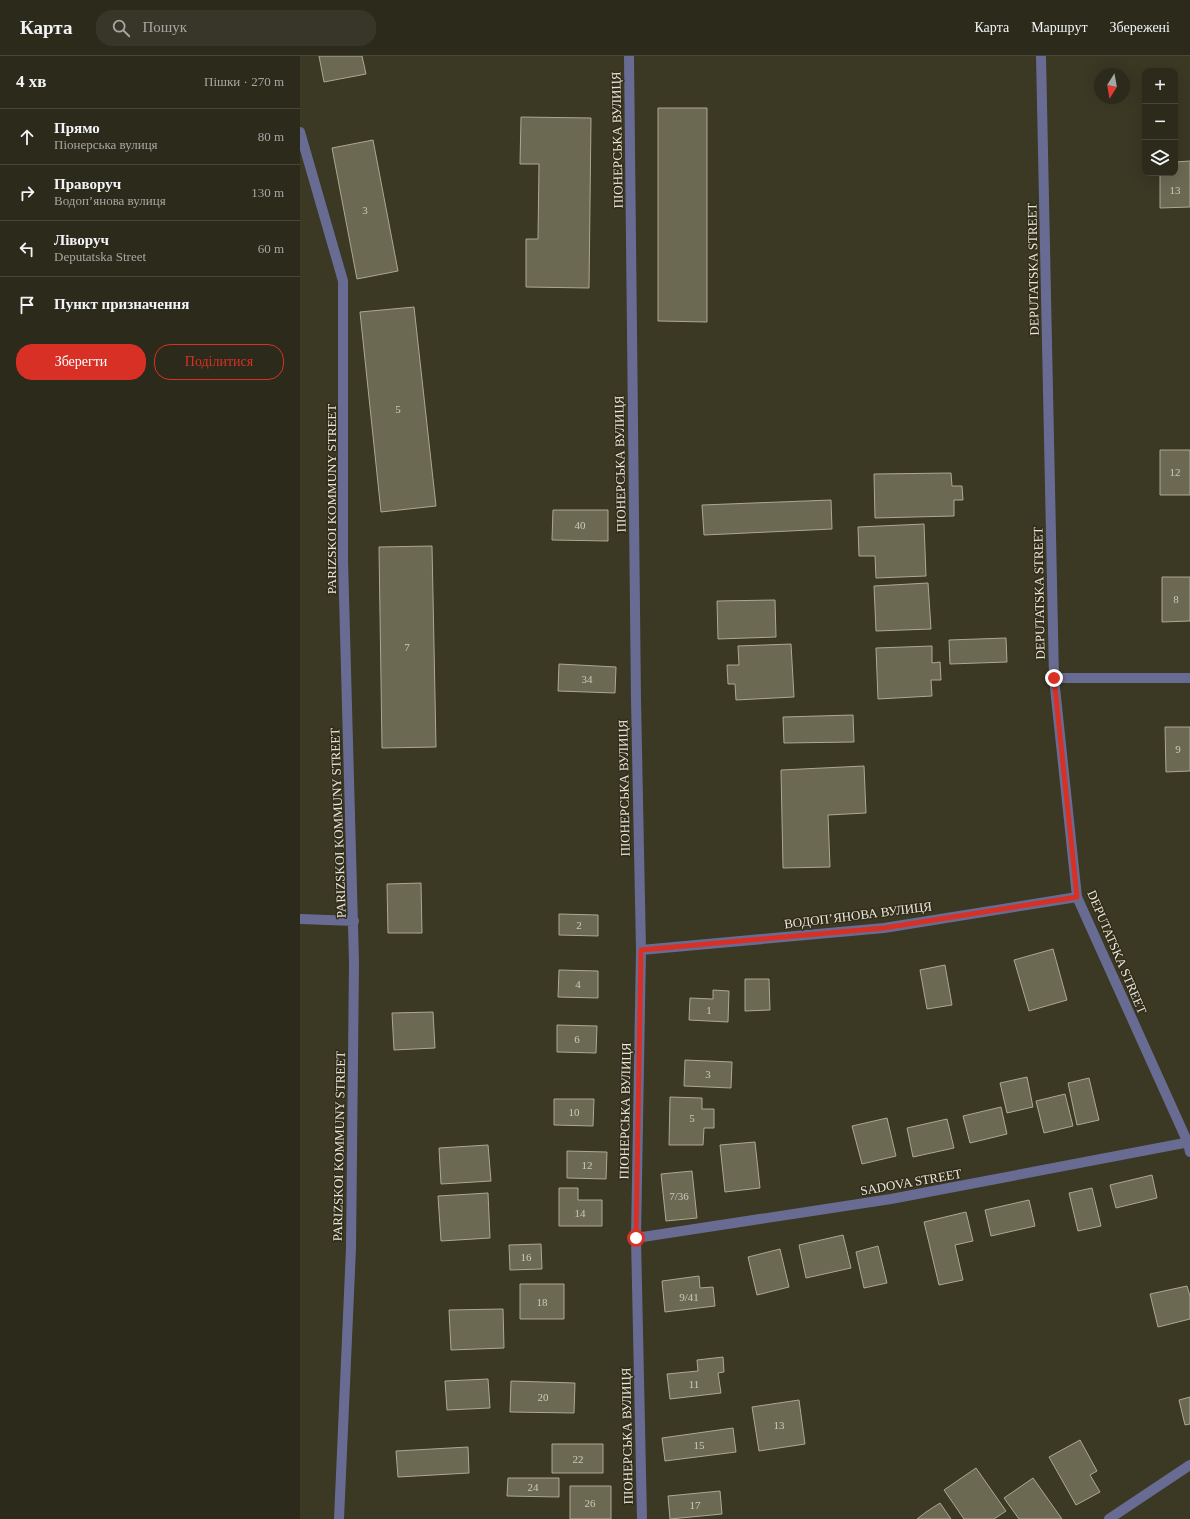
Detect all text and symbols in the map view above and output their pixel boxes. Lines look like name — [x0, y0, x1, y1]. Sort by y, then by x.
search box — [96, 10, 376, 46]
text: Карта — [20, 17, 72, 38]
icon: search — [110, 17, 132, 39]
text: Пошук — [142, 19, 187, 35]
text: Карта — [974, 20, 1009, 35]
text: Маршрут — [1031, 20, 1088, 35]
text: Збережені — [1110, 20, 1170, 35]
north arrow — [1094, 68, 1130, 104]
map controls — [1142, 68, 1178, 176]
button: + — [1142, 68, 1178, 104]
street label: ПІОНЕРСЬКА ВУЛИЦЯ — [608, 71, 626, 209]
text: 4 хв — [16, 72, 46, 91]
text: Пішки · 270 m — [204, 74, 284, 89]
button: − — [1142, 104, 1178, 140]
text: Прямо — [54, 120, 100, 136]
icon: ahead — [16, 126, 38, 148]
text: 80 m — [258, 129, 284, 144]
text: Піонерська вулиця — [54, 137, 158, 152]
button: layers — [1142, 140, 1178, 176]
text: Праворуч — [54, 176, 121, 192]
icon: right — [16, 182, 38, 204]
house number: 13 — [1170, 184, 1181, 196]
text: 130 m — [251, 185, 284, 200]
text: Водоп’янова вулиця — [54, 193, 166, 208]
street label: DEPUTATSKA STREET — [1024, 202, 1042, 336]
house number: 3 — [362, 204, 368, 216]
text: Ліворуч — [54, 232, 109, 248]
icon: left — [16, 238, 38, 260]
text: 60 m — [258, 241, 284, 256]
text: Deputatska Street — [54, 249, 146, 264]
icon: arrive — [16, 294, 38, 316]
text: Пункт призначення — [54, 296, 189, 312]
button: Зберегти — [16, 344, 146, 380]
button: Поділитися — [154, 344, 284, 380]
street label: ПІОНЕРСЬКА ВУЛИЦЯ — [611, 395, 629, 533]
house number: 5 — [395, 403, 401, 415]
street label: PARIZSKOI KOMMUNY STREET — [324, 404, 339, 594]
house number: 12 — [1170, 466, 1181, 478]
house number: 40 — [575, 519, 586, 531]
street label: DEPUTATSKA STREET — [1030, 526, 1048, 660]
house number: 8 — [1173, 593, 1179, 605]
house number: 7 — [404, 641, 410, 653]
route end — [1045, 669, 1063, 687]
house number: 34 — [582, 673, 593, 685]
street label: ПІОНЕРСЬКА ВУЛИЦЯ — [615, 719, 633, 857]
street label: PARIZSKOI KOMMUNY STREET — [327, 728, 349, 918]
house number: 9 — [1175, 743, 1181, 755]
street label: DEPUTATSKA STREET — [1084, 888, 1150, 1016]
street label: ВОДОП’ЯНОВА ВУЛИЦЯ — [783, 898, 933, 932]
house number: 2 — [576, 919, 582, 931]
house number: 4 — [575, 978, 581, 990]
house number: 1 — [706, 1004, 712, 1016]
house number: 6 — [574, 1033, 580, 1045]
street label: ПІОНЕРСЬКА ВУЛИЦЯ — [616, 1042, 634, 1180]
street label: PARIZSKOI KOMMUNY STREET — [330, 1051, 348, 1241]
house number: 3 — [705, 1068, 711, 1080]
house number: 10 — [569, 1106, 580, 1118]
house number: 5 — [689, 1112, 695, 1124]
house number: 12 — [582, 1159, 593, 1171]
street label: SADOVA STREET — [859, 1166, 963, 1198]
house number: 7/36 — [669, 1190, 689, 1202]
house number: 14 — [575, 1207, 586, 1219]
route start — [627, 1229, 645, 1247]
house number: 16 — [521, 1251, 532, 1263]
house number: 9/41 — [679, 1291, 699, 1303]
house number: 18 — [537, 1296, 548, 1308]
street label: ПІОНЕРСЬКА ВУЛИЦЯ — [618, 1367, 636, 1505]
house number: 11 — [689, 1378, 699, 1390]
house number: 20 — [538, 1391, 549, 1403]
house number: 13 — [774, 1419, 785, 1431]
house number: 15 — [694, 1439, 705, 1451]
house number: 22 — [573, 1453, 584, 1465]
house number: 24 — [528, 1481, 539, 1493]
house number: 26 — [585, 1497, 596, 1509]
house number: 17 — [690, 1499, 701, 1511]

